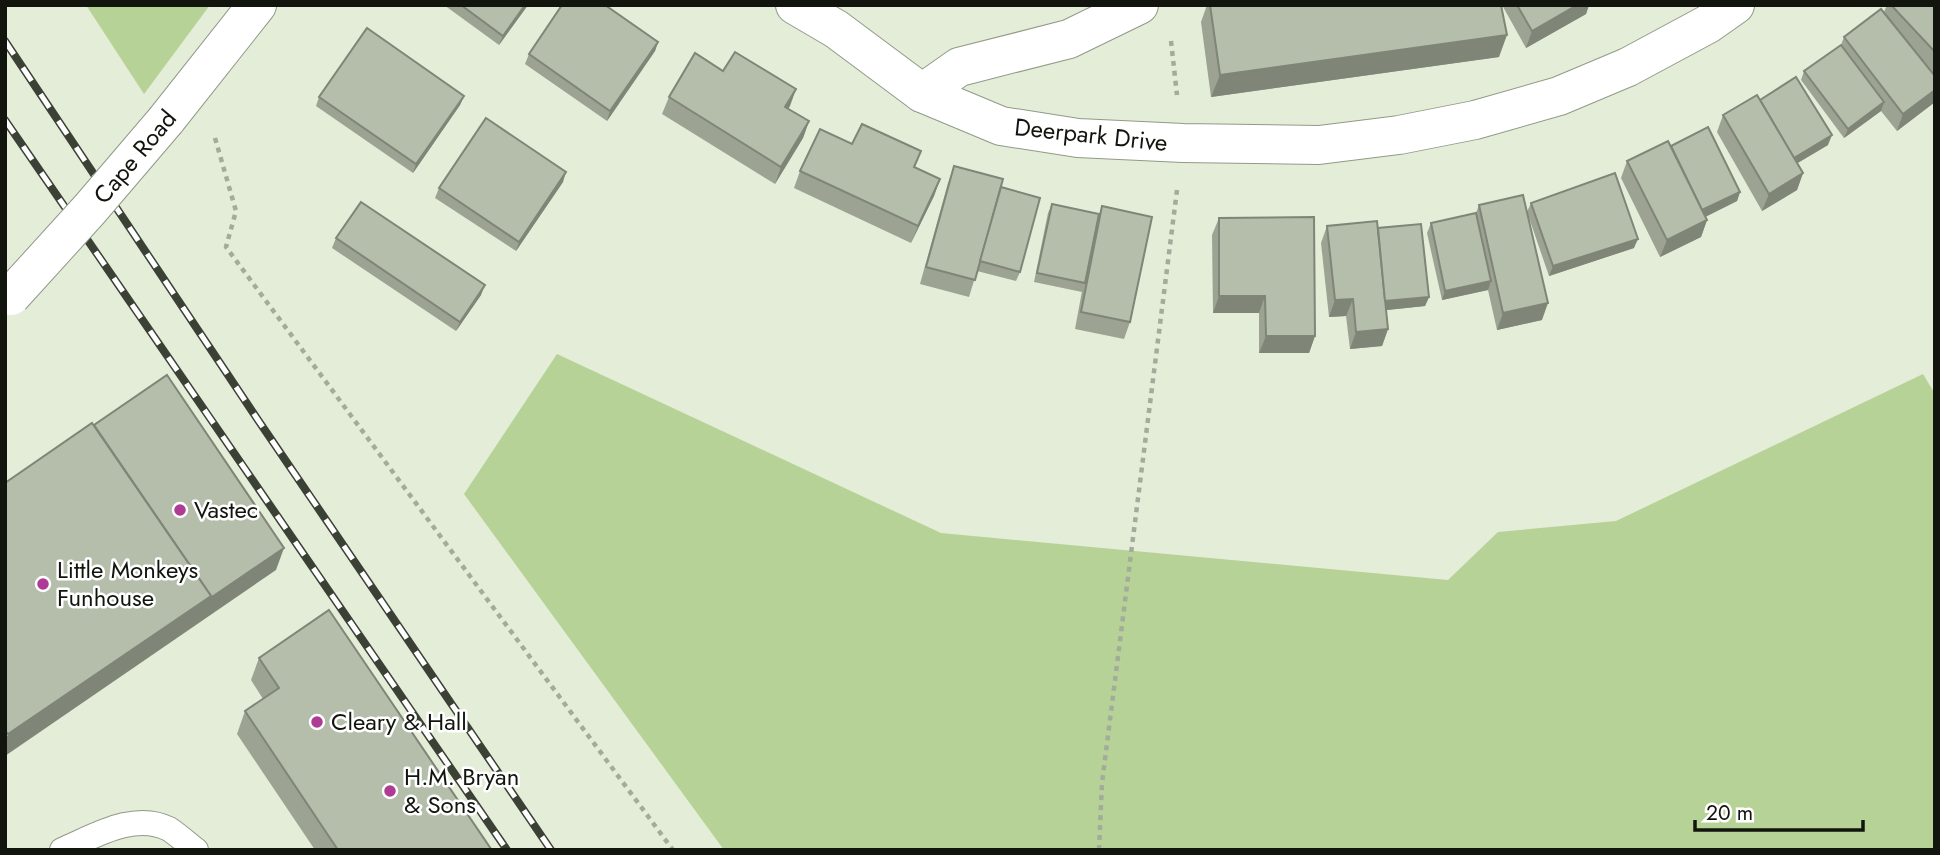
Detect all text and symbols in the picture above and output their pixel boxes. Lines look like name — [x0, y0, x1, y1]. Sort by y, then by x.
street label: Cape Road — [85, 102, 184, 211]
street label: Deerpark Drive — [1013, 109, 1169, 160]
place label: Vastec — [194, 492, 258, 527]
marker: Vastec — [172, 502, 188, 518]
place label: Little Monkeys Funhouse — [57, 552, 198, 615]
marker: Little Monkeys Funhouse — [35, 576, 51, 592]
place label: Cleary & Hall — [331, 704, 467, 739]
marker: Cleary & Hall — [309, 714, 325, 730]
place label: H.M. Bryan & Sons — [404, 759, 519, 822]
marker: H.M. Bryan & Sons — [382, 783, 398, 799]
scale bar — [1695, 788, 1863, 832]
text: 20 m — [1706, 798, 1753, 828]

